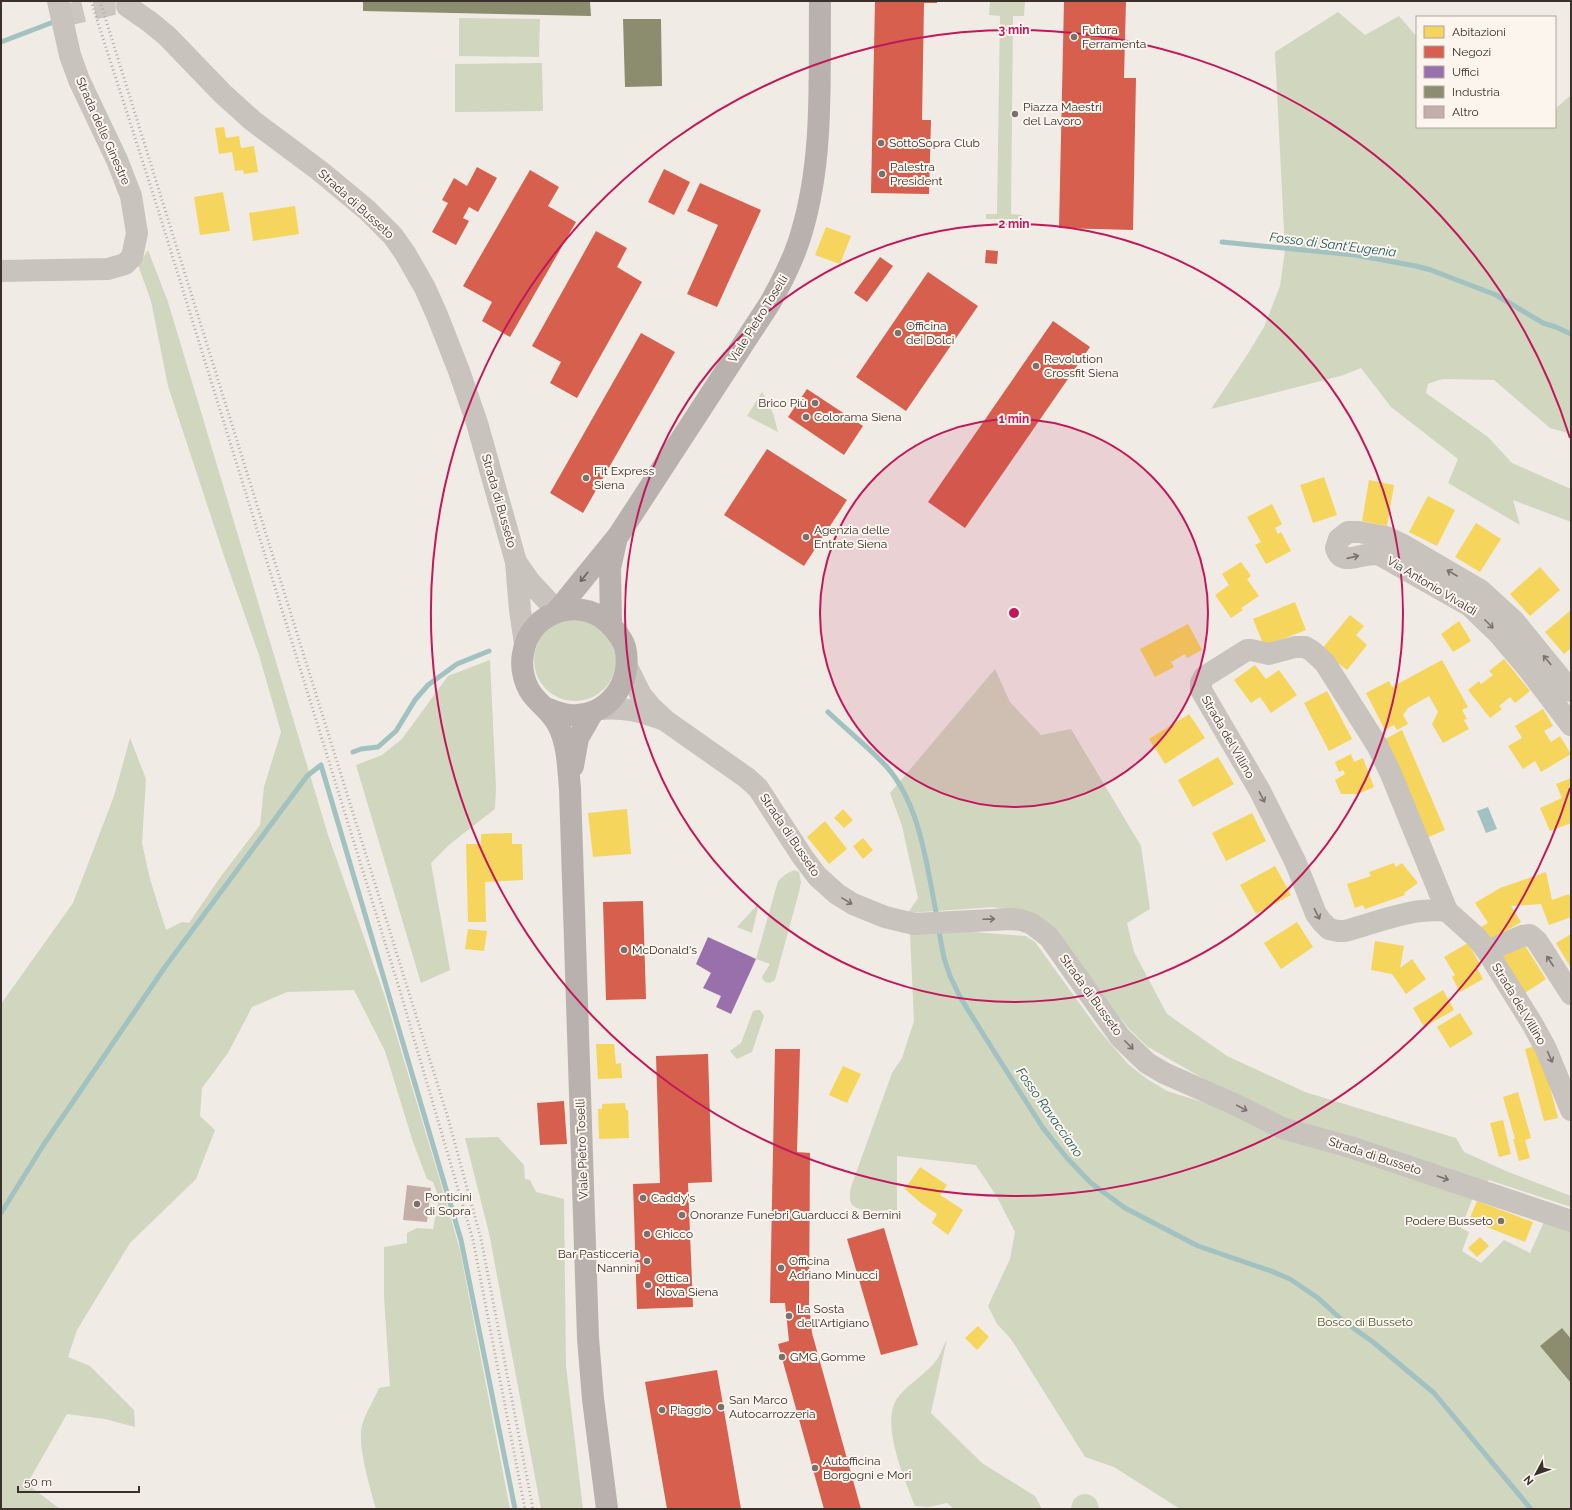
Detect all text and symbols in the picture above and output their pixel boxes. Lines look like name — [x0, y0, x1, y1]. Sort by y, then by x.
legend — [1416, 16, 1556, 128]
text: 3 min — [998, 23, 1030, 37]
place label: Futura Ferramenta — [1082, 23, 1146, 51]
text: Abitazioni — [1452, 25, 1506, 39]
marker: Futura Ferramenta — [1069, 32, 1079, 42]
text: Negozi — [1452, 45, 1491, 59]
text: Uffici — [1452, 65, 1479, 79]
street label: Strada delle Ginestre — [73, 75, 133, 187]
text: Industria — [1452, 85, 1500, 99]
place label: Piazza Maestri del Lavoro — [1023, 100, 1102, 128]
text: Altro — [1452, 105, 1479, 119]
marker: Piazza Maestri del Lavoro — [1010, 109, 1020, 119]
place label: SottoSopra Club — [889, 136, 980, 150]
marker: SottoSopra Club — [876, 138, 886, 148]
place label: Palestra President — [890, 160, 942, 188]
street label: Strada di Busseto — [315, 166, 397, 242]
marker: Palestra President — [877, 169, 887, 179]
text: 2 min — [998, 217, 1030, 231]
water label: Fosso di Sant'Eugenia — [1269, 229, 1397, 260]
street label: Viale Pietro Toselli — [725, 273, 791, 365]
place label: Officina dei Dolci — [906, 319, 954, 347]
marker: Officina dei Dolci — [893, 328, 903, 338]
place label: Revolution Crossfit Siena — [1044, 352, 1119, 380]
marker: Revolution Crossfit Siena — [1031, 361, 1041, 371]
place label: Brico Più — [758, 396, 807, 410]
marker: Brico Più — [810, 398, 820, 408]
place label: Colorama Siena — [814, 410, 902, 424]
marker: Colorama Siena — [801, 412, 811, 422]
text: 1 min — [999, 412, 1029, 426]
street label: Strada di Busseto — [479, 453, 519, 549]
place label: Fit Express Siena — [594, 464, 654, 492]
marker: Fit Express Siena — [581, 473, 591, 483]
place label: Agenzia delle Entrate Siena — [814, 523, 890, 551]
marker: Agenzia delle Entrate Siena — [801, 532, 811, 542]
one-way arrow — [1346, 553, 1359, 561]
street label: Via Antonio Vivaldi — [1385, 554, 1479, 618]
one-way arrow — [1446, 569, 1458, 577]
one-way arrow — [580, 572, 589, 582]
centre of rings — [1007, 606, 1021, 620]
one-way arrow — [1484, 619, 1494, 629]
one-way arrow — [1542, 655, 1551, 665]
street label: Strada del Villino — [1199, 693, 1257, 781]
one-way arrow — [1259, 790, 1267, 802]
street label: Strada di Busseto — [757, 791, 823, 879]
one-way arrow — [841, 897, 853, 905]
one-way arrow — [1314, 908, 1321, 920]
one-way arrow — [982, 916, 995, 923]
place label: McDonald's — [632, 943, 697, 957]
marker: McDonald's — [619, 945, 629, 955]
street label: Strada di Busseto — [1057, 952, 1125, 1038]
one-way arrow — [1546, 956, 1554, 967]
street label: Strada del Villino — [1489, 960, 1549, 1048]
one-way arrow — [1124, 1041, 1134, 1050]
one-way arrow — [1547, 1050, 1554, 1062]
water label: Fosso Ravacciano — [1013, 1065, 1086, 1160]
street label: Viale Pietro Toselli — [573, 1098, 591, 1200]
one-way arrow — [1236, 1105, 1248, 1112]
street label: Strada di Busseto — [1327, 1134, 1423, 1178]
one-way arrow — [1437, 1175, 1450, 1182]
place label: Ponticini di Sopra — [425, 1190, 472, 1218]
place label: Caddy's — [651, 1191, 695, 1205]
marker: Caddy's — [638, 1193, 648, 1203]
marker: Ponticini di Sopra — [412, 1199, 422, 1209]
place label: Onoranze Funebri Guarducci & Bernini — [690, 1208, 901, 1222]
marker: Onoranze Funebri Guarducci & Bernini — [677, 1210, 687, 1220]
place label: Podere Busseto — [1405, 1214, 1493, 1228]
marker: Podere Busseto — [1496, 1216, 1506, 1226]
place label: Chicco — [655, 1227, 693, 1241]
marker: Chicco — [642, 1229, 652, 1239]
place label: Bar Pasticceria Nannini — [558, 1247, 639, 1275]
place label: Officina Adriano Minucci — [789, 1254, 878, 1282]
marker: Bar Pasticceria Nannini — [642, 1256, 652, 1266]
marker: Officina Adriano Minucci — [776, 1263, 786, 1273]
place label: Ottica Nova Siena — [656, 1271, 718, 1299]
marker: Ottica Nova Siena — [643, 1280, 653, 1290]
place label: La Sosta dell'Artigiano — [797, 1302, 869, 1330]
marker: La Sosta dell'Artigiano — [784, 1311, 794, 1321]
park label: Bosco di Busseto — [1317, 1315, 1413, 1329]
place label: GMG Gomme — [790, 1350, 866, 1364]
marker: GMG Gomme — [777, 1352, 787, 1362]
place label: San Marco Autocarrozzeria — [729, 1393, 816, 1421]
marker: San Marco Autocarrozzeria — [716, 1402, 726, 1412]
place label: Piaggio — [670, 1403, 711, 1417]
marker: Piaggio — [657, 1405, 667, 1415]
place label: Autofficina Borgogni e Mori — [823, 1454, 911, 1482]
north arrow — [1516, 1454, 1556, 1494]
marker: Autofficina Borgogni e Mori — [810, 1463, 820, 1473]
scale bar — [18, 1468, 139, 1494]
text: N — [1521, 1473, 1536, 1488]
text: 50 m — [24, 1475, 52, 1489]

